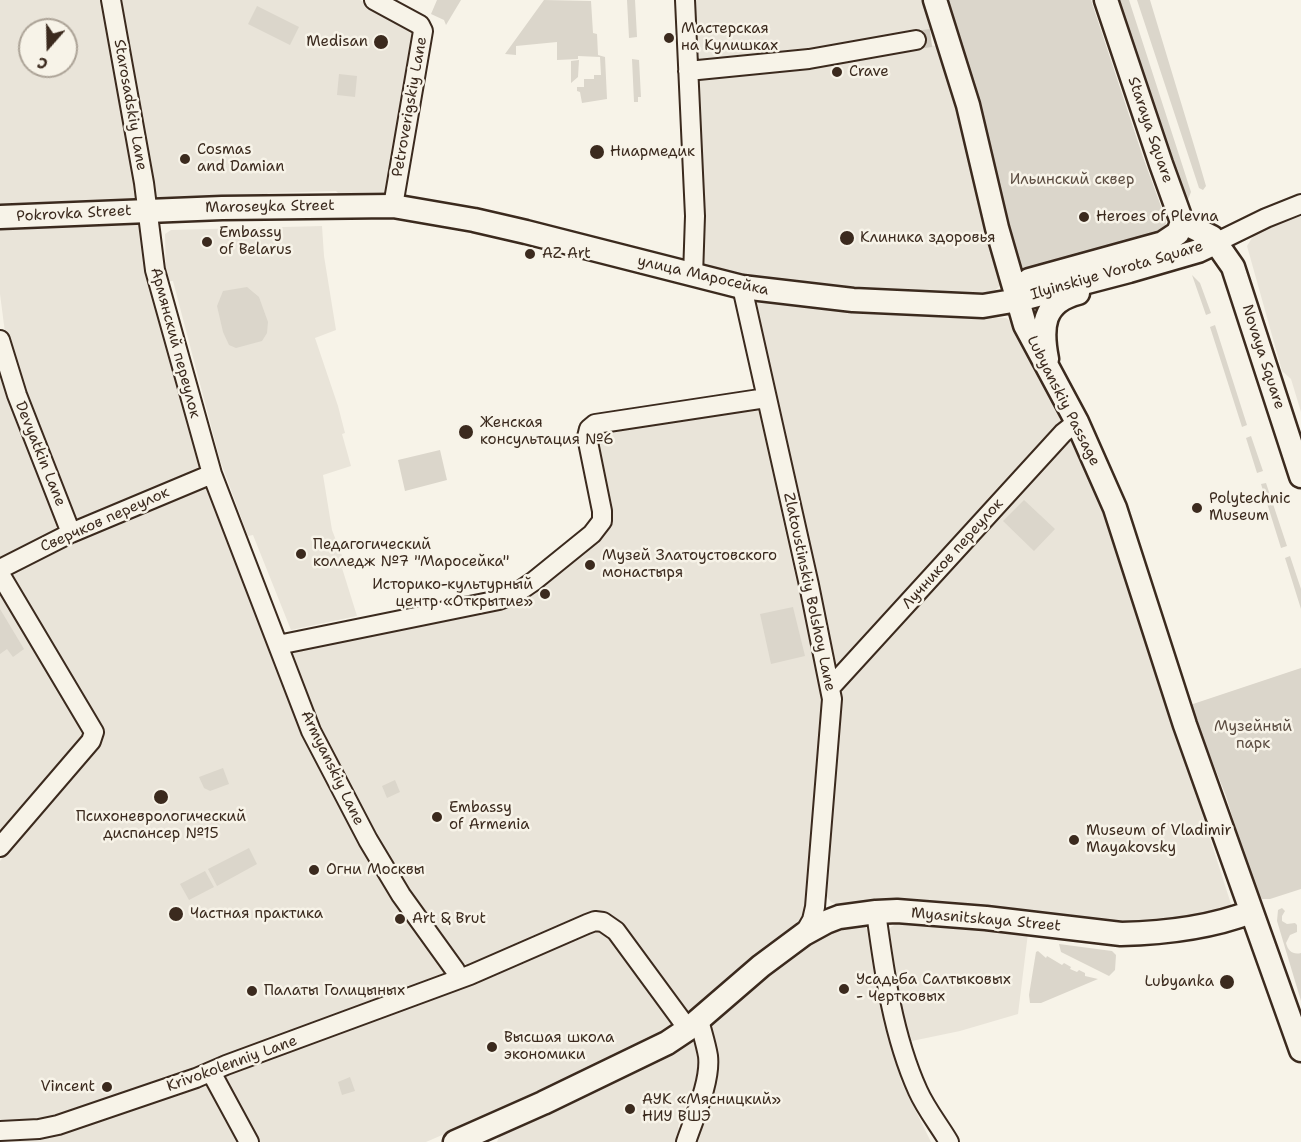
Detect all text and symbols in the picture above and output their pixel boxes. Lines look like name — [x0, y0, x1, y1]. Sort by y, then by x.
north arrow — [18, 18, 78, 78]
place label: Мастерская на Кулишках — [681, 20, 778, 55]
marker: Мастерская на Кулишках — [662, 31, 676, 45]
place label: Medisan — [306, 33, 368, 51]
marker: Medisan — [372, 33, 390, 51]
street label: Petroverigskiy Lane — [389, 36, 431, 178]
street label: Starosadskiy Lane — [110, 38, 150, 172]
text: С — [34, 52, 51, 75]
place label: Crave — [849, 63, 889, 81]
marker: Crave — [830, 65, 844, 79]
street label: Staraya Square — [1123, 75, 1177, 185]
place label: Cosmas and Damian — [197, 141, 284, 176]
marker: Ниармедик — [588, 143, 606, 161]
place label: Ниармедик — [610, 143, 695, 161]
marker: Cosmas and Damian — [178, 152, 192, 166]
park label: Ильинский сквер — [1010, 171, 1134, 189]
street label: Maroseyka Street — [205, 197, 335, 217]
street label: Pokrovka Street — [16, 202, 132, 226]
place label: Heroes of Plevna — [1096, 208, 1219, 226]
marker: Heroes of Plevna — [1077, 210, 1091, 224]
place label: Embassy of Belarus — [219, 224, 292, 259]
marker: Клиника здоровья — [838, 229, 856, 247]
place label: Клиника здоровья — [860, 229, 995, 247]
marker: Embassy of Belarus — [200, 235, 214, 249]
street label: Ilyinskiye Vorota Square — [1029, 238, 1205, 304]
place label: AZ Art — [542, 245, 591, 263]
marker: AZ Art — [523, 247, 537, 261]
street label: улица Маросейка — [636, 252, 770, 300]
street label: Армянский переулок — [146, 266, 204, 420]
street label: Novaya Square — [1238, 302, 1288, 412]
street label: Lubyanskiy Passage — [1022, 333, 1104, 469]
street label: Devyatkin Lane — [11, 399, 69, 509]
place label: Женская консультация №6 — [480, 414, 614, 449]
marker: Женская консультация №6 — [457, 423, 475, 441]
street label: Сверчков переулок — [38, 483, 172, 557]
place label: Polytechnic Museum — [1209, 490, 1290, 525]
street label: Zlatoustinskiy Bolshoy Lane — [779, 491, 839, 693]
street label: Лучников переулок — [899, 495, 1007, 613]
marker: Polytechnic Museum — [1190, 501, 1204, 515]
place label: Педагогический колледж №7 "Маросейка" — [313, 536, 509, 571]
marker: Педагогический колледж №7 "Маросейка" — [294, 547, 308, 561]
place label: Музей Златоустовского монастыря — [602, 547, 777, 582]
marker: Музей Златоустовского монастыря — [583, 558, 597, 572]
place label: Историко-культурный центр «Открытие» — [372, 576, 533, 611]
marker: Историко-культурный центр «Открытие» — [538, 587, 552, 601]
street label: Armyanskiy Lane — [296, 708, 368, 828]
park label: Музейный парк — [1214, 718, 1292, 753]
marker: Психоневрологический диспансер №15 — [152, 788, 170, 806]
place label: Embassy of Armenia — [449, 799, 530, 834]
place label: Психоневрологический диспансер №15 — [76, 808, 246, 843]
marker: Embassy of Armenia — [430, 810, 444, 824]
place label: Museum of Vladimir Mayakovsky — [1086, 822, 1232, 857]
marker: Museum of Vladimir Mayakovsky — [1067, 833, 1081, 847]
place label: Огни Москвы — [326, 861, 425, 879]
marker: Огни Москвы — [307, 863, 321, 877]
street label: Myasnitskaya Street — [910, 904, 1062, 936]
marker: Частная практика — [167, 905, 185, 923]
place label: Частная практика — [190, 905, 323, 923]
place label: Art & Brut — [412, 910, 486, 928]
marker: Art & Brut — [393, 912, 407, 926]
place label: Усадьба Салтыковых - Чертковых — [856, 971, 1011, 1006]
place label: Lubyanka — [1144, 973, 1214, 991]
marker: Lubyanka — [1218, 973, 1236, 991]
place label: Палаты Голицыных — [264, 982, 405, 1000]
marker: Усадьба Салтыковых - Чертковых — [837, 982, 851, 996]
marker: Палаты Голицыных — [245, 984, 259, 998]
place label: Высшая школа экономики — [504, 1029, 614, 1064]
street label: Krivokolenniy Lane — [164, 1032, 300, 1096]
marker: Высшая школа экономики — [485, 1040, 499, 1054]
place label: Vincent — [40, 1078, 95, 1096]
marker: Vincent — [100, 1080, 114, 1094]
place label: АУК «Мясницкий» НИУ ВШЭ — [642, 1091, 781, 1126]
marker: АУК «Мясницкий» НИУ ВШЭ — [623, 1102, 637, 1116]

